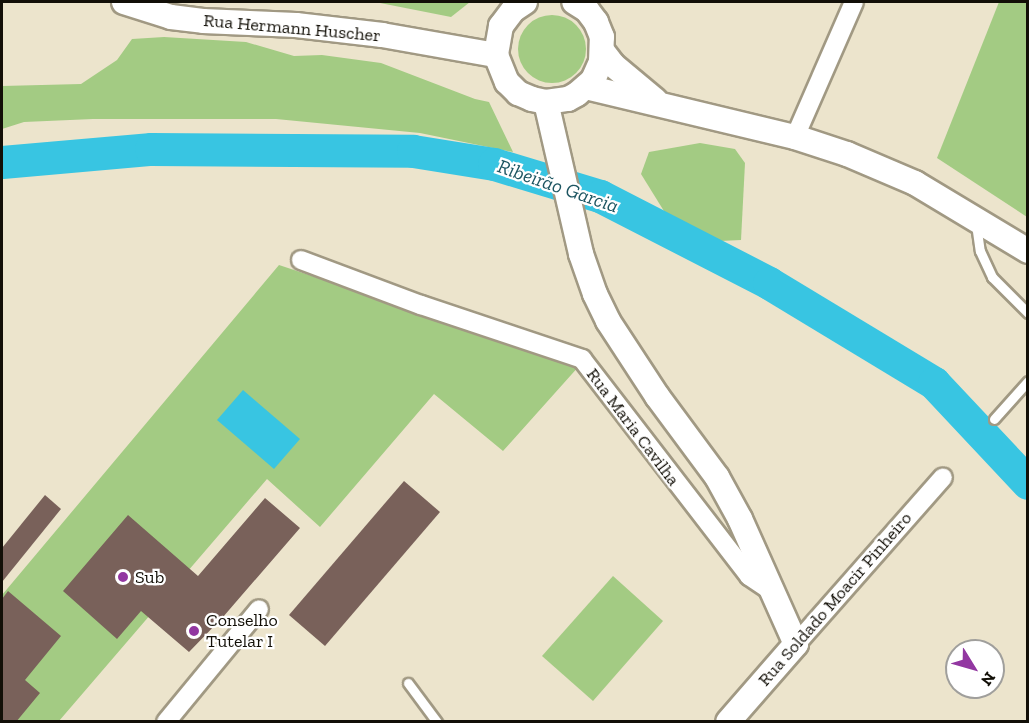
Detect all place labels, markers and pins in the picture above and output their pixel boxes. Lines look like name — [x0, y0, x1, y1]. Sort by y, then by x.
place label: Sub — [135, 566, 164, 588]
marker: Sub — [116, 570, 130, 584]
place label: Conselho Tutelar I — [206, 610, 278, 652]
marker: Conselho Tutelar I — [187, 624, 201, 638]

